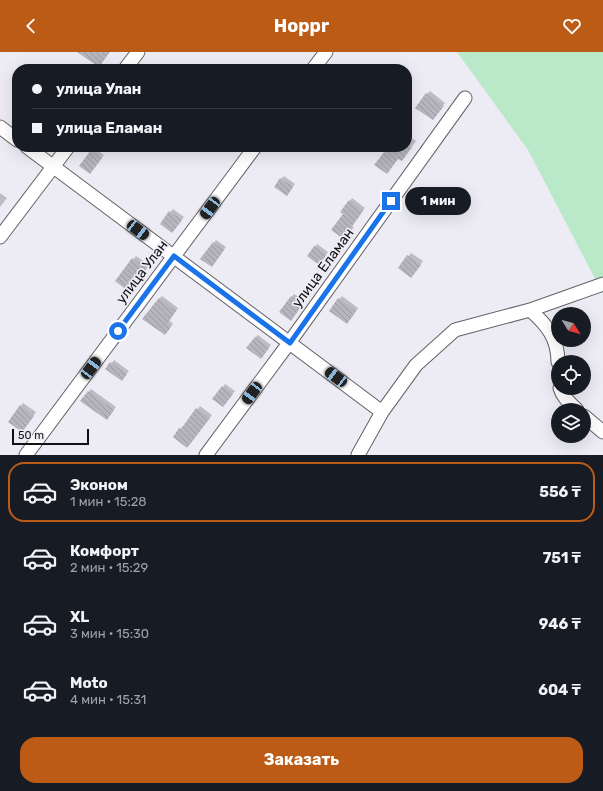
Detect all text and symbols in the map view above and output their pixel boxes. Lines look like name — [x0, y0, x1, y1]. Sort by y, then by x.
icon: back — [20, 15, 42, 37]
text: Hoppr — [274, 15, 329, 37]
icon: heart — [561, 15, 583, 37]
text: улица Улан — [56, 80, 141, 98]
text: улица Еламан — [56, 119, 162, 137]
callout: 1 мин — [405, 187, 471, 215]
route end — [382, 192, 400, 210]
text: 1 мин — [420, 193, 456, 208]
car — [198, 195, 222, 221]
car — [125, 218, 151, 242]
street label: улица Еламан — [289, 225, 357, 311]
street label: улица Улан — [113, 237, 171, 307]
north arrow — [551, 307, 591, 347]
map controls — [551, 307, 591, 443]
route start — [109, 322, 127, 340]
car — [79, 355, 103, 381]
button: locate — [551, 355, 591, 395]
car — [323, 365, 349, 389]
car — [240, 380, 264, 406]
button: layers — [551, 403, 591, 443]
scale bar — [12, 427, 89, 446]
text: 50 m — [18, 429, 44, 442]
icon: car — [22, 474, 58, 510]
text: Эконом — [70, 476, 128, 494]
text: 556 ₸ — [539, 483, 581, 501]
text: 1 мин · 15:28 — [70, 494, 147, 509]
icon: car — [22, 540, 58, 576]
text: Комфорт — [70, 542, 139, 560]
text: 751 ₸ — [543, 549, 581, 567]
text: 2 мин · 15:29 — [70, 560, 148, 575]
icon: car — [22, 606, 58, 642]
text: XL — [70, 608, 89, 626]
text: 946 ₸ — [539, 615, 581, 633]
text: 3 мин · 15:30 — [70, 626, 149, 641]
icon: car — [22, 672, 58, 708]
text: Moto — [70, 674, 108, 692]
text: 604 ₸ — [538, 681, 581, 699]
text: 4 мин · 15:31 — [70, 692, 146, 707]
button: Заказать — [20, 737, 583, 783]

